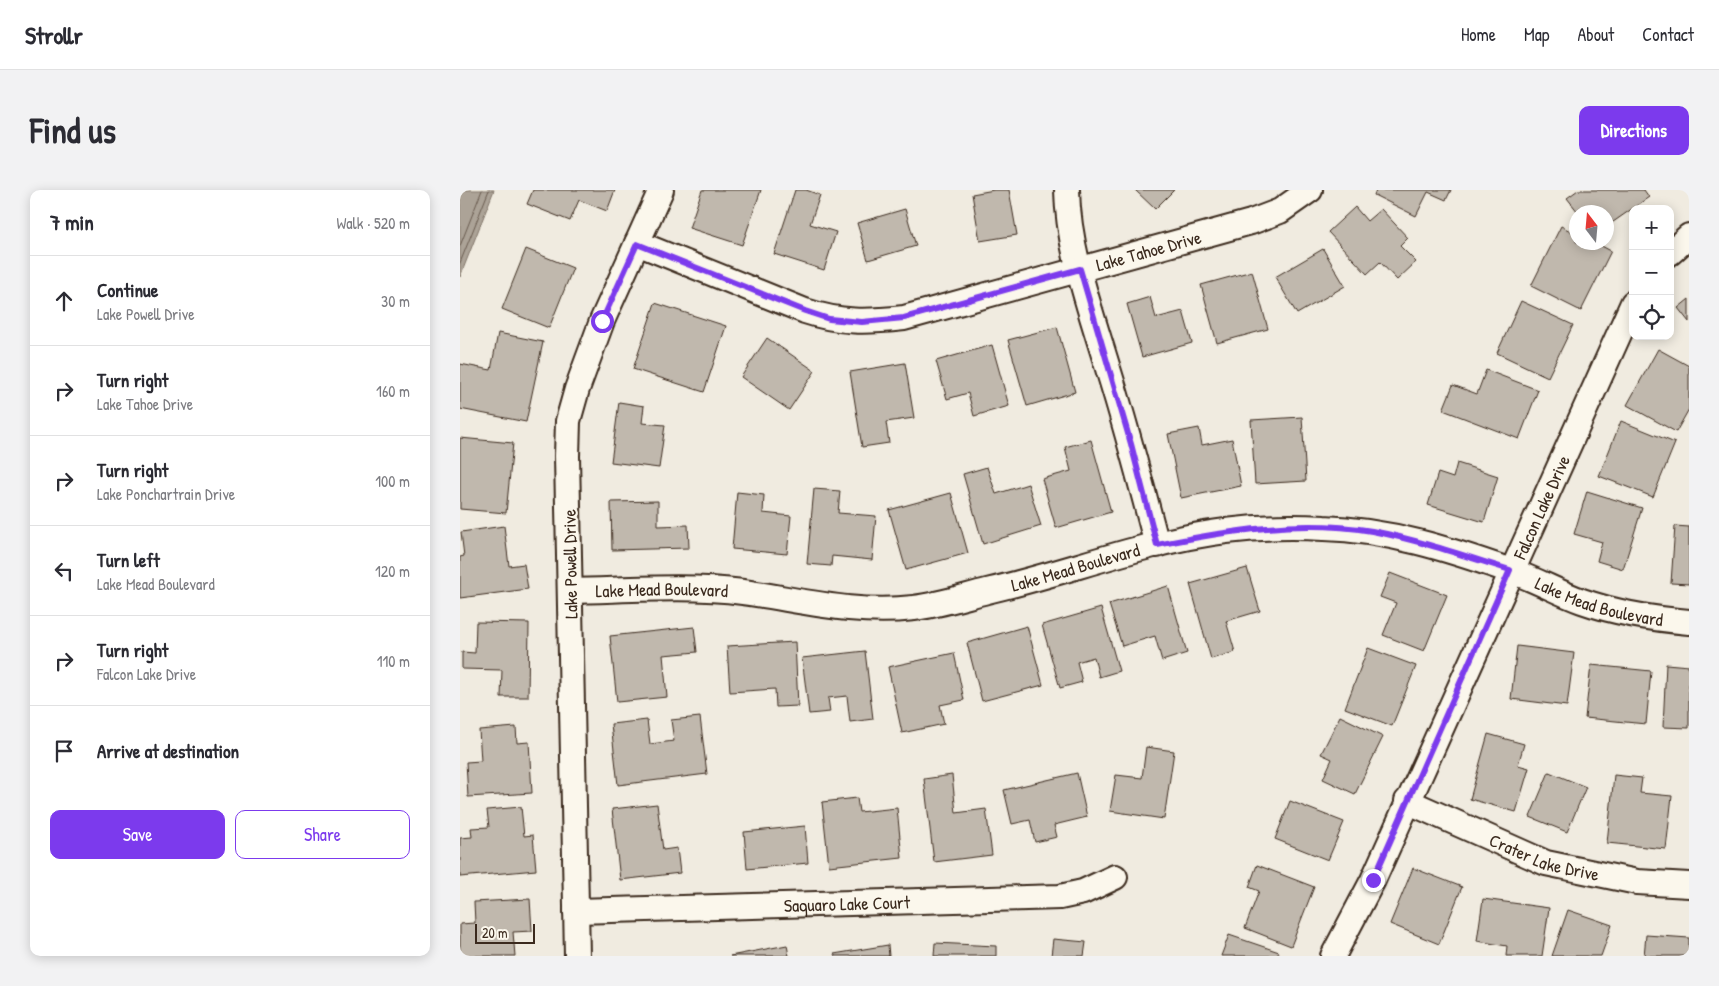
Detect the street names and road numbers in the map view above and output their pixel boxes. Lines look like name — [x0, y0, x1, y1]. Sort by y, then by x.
street label: Lake Tahoe Drive — [1093, 224, 1204, 277]
street label: Falcon Lake Drive — [1506, 451, 1575, 564]
street label: Lake Powell Drive — [557, 509, 583, 619]
street label: Lake Mead Boulevard — [1008, 537, 1142, 597]
street label: Lake Mead Boulevard — [1532, 570, 1665, 632]
street label: Lake Mead Boulevard — [595, 576, 729, 603]
street label: Crater Lake Drive — [1486, 827, 1602, 886]
street label: Saquaro Lake Court — [783, 889, 911, 917]

